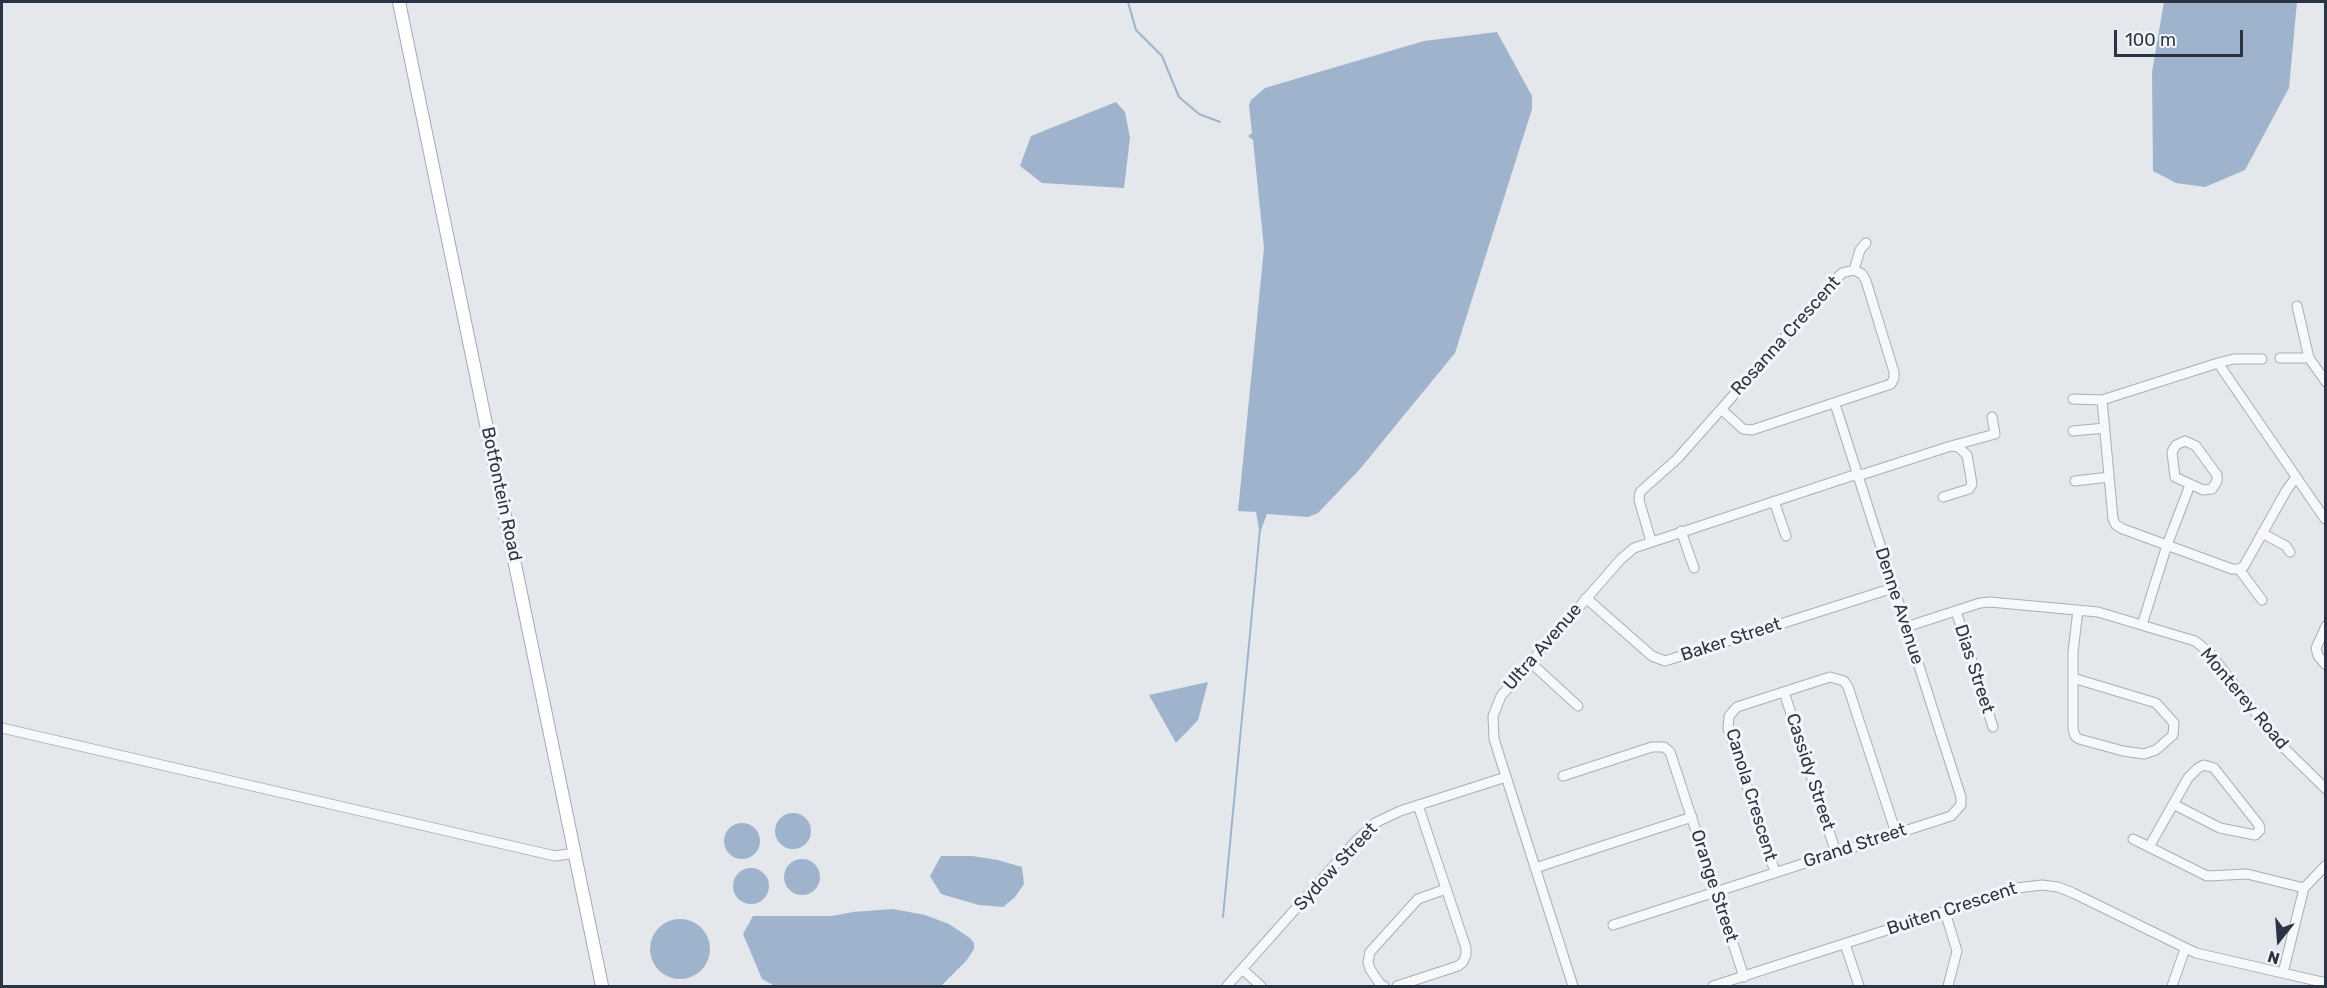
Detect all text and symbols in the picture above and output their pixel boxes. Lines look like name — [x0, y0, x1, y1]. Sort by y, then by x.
scale bar — [2117, 18, 2246, 56]
text: 100 m — [2125, 29, 2176, 51]
street label: Rosanna Crescent — [1727, 272, 1845, 400]
street label: Botfontein Road — [476, 425, 526, 563]
street label: Denne Avenue — [1870, 545, 1928, 667]
street label: Ultra Avenue — [1499, 599, 1587, 695]
street label: Baker Street — [1678, 614, 1784, 666]
street label: Dias Street — [1949, 622, 1999, 716]
street label: Monterey Road — [2195, 644, 2293, 754]
street label: Cassidy Street — [1781, 711, 1839, 833]
street label: Canola Crescent — [1721, 726, 1781, 864]
street label: Sydow Street — [1290, 819, 1382, 915]
street label: Grand Street — [1801, 819, 1909, 873]
street label: Orange Street — [1686, 827, 1742, 945]
street label: Buiten Crescent — [1884, 878, 2020, 940]
north arrow — [2249, 910, 2309, 970]
text: N — [2265, 947, 2282, 968]

